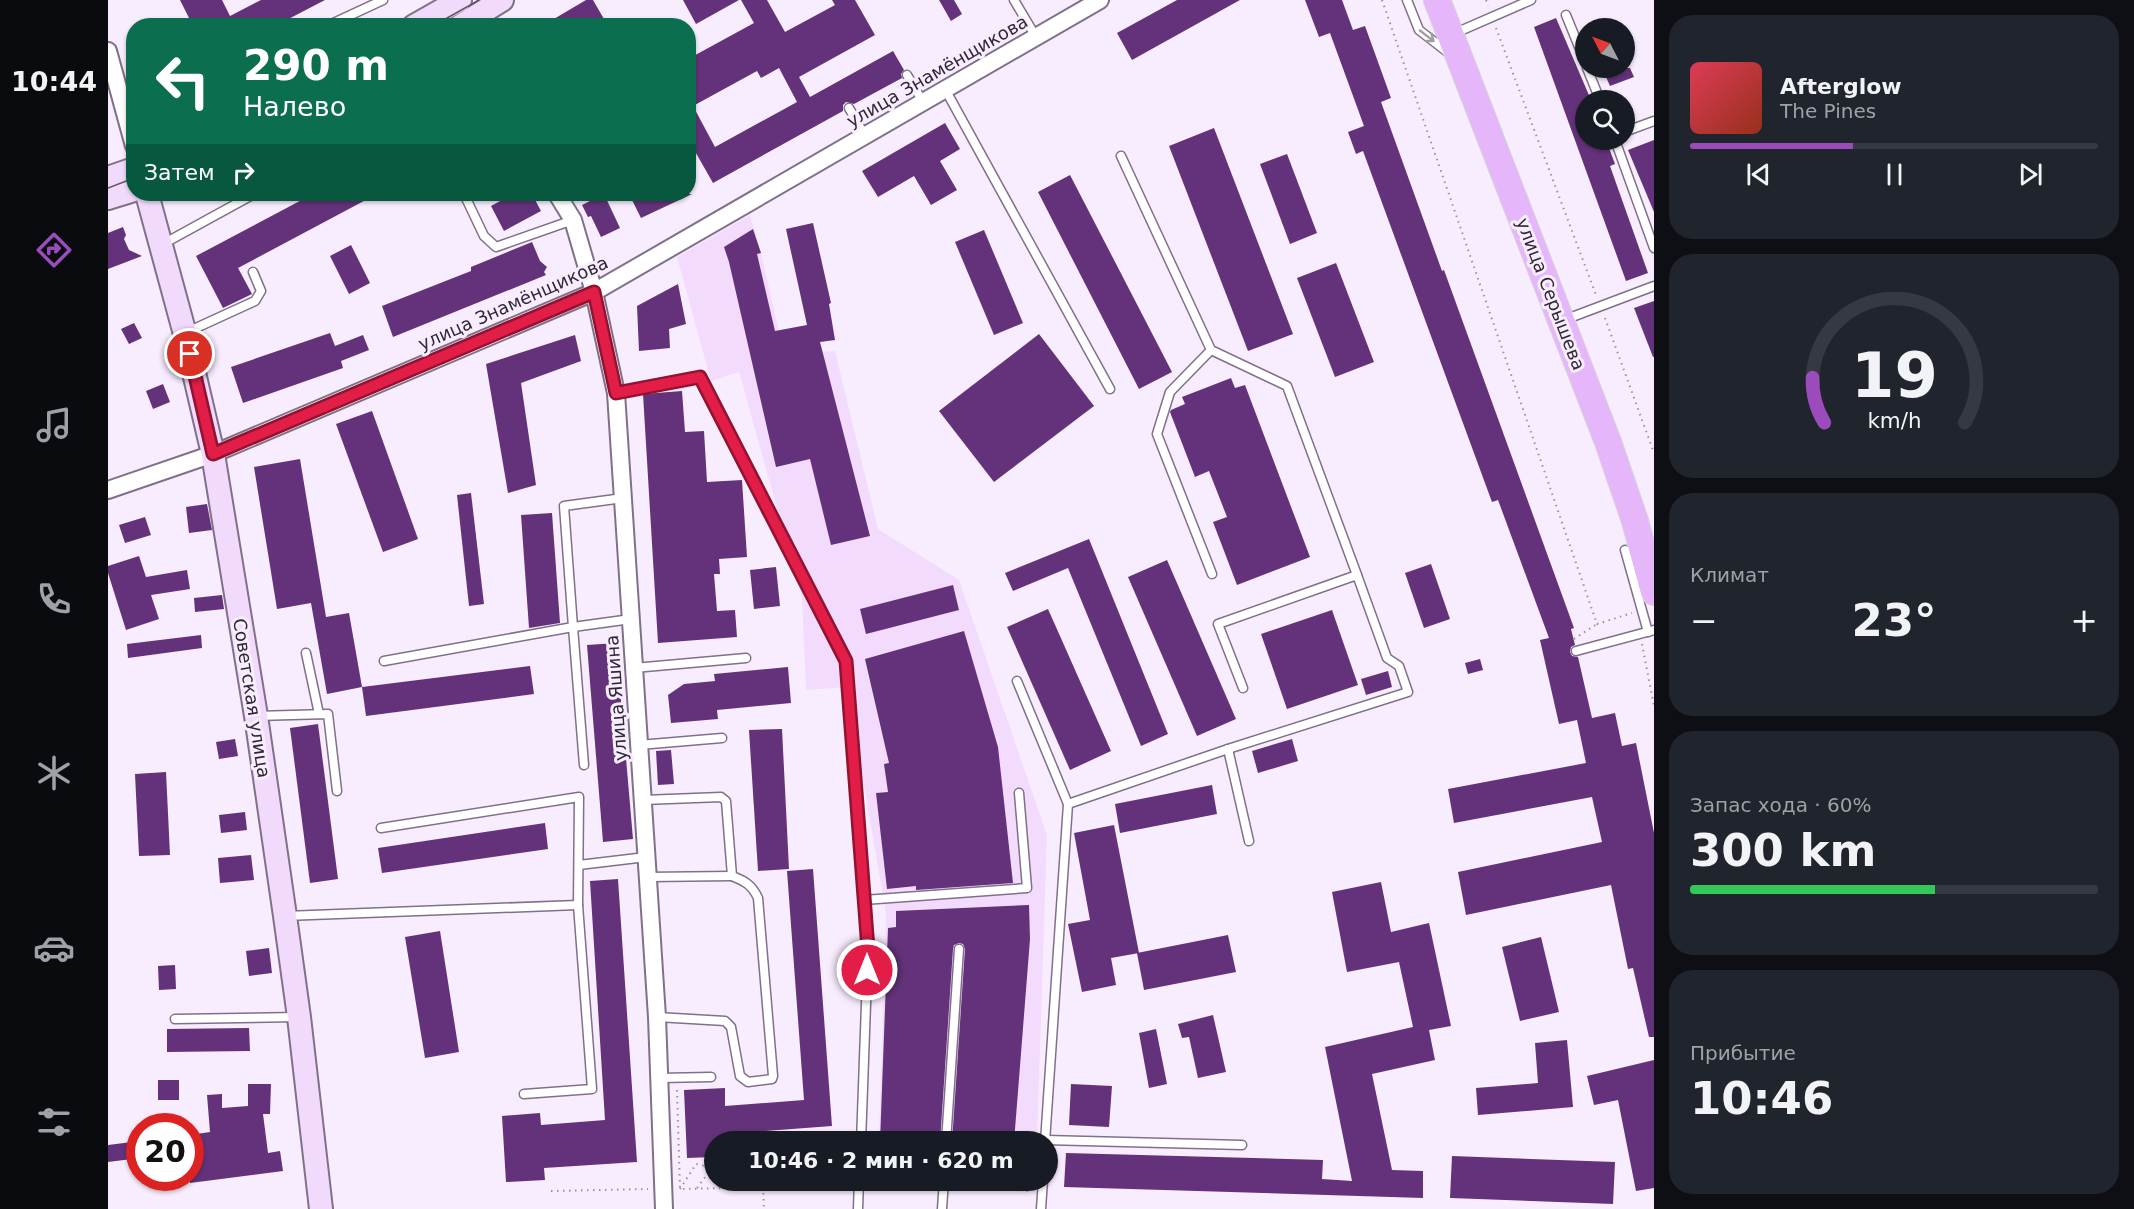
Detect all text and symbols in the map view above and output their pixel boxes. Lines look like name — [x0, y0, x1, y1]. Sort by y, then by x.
street label: улица Знамёнщикова — [843, 10, 1031, 132]
north arrow — [1575, 18, 1635, 78]
map controls — [1575, 18, 1635, 150]
one-way arrow — [1419, 29, 1435, 42]
text: 290 m — [243, 41, 389, 90]
icon: left — [144, 42, 222, 120]
text: 10:44 — [11, 66, 97, 97]
text: Afterglow — [1780, 74, 1902, 99]
button: search — [1575, 90, 1635, 150]
text: Налево — [243, 91, 346, 122]
text: The Pines — [1780, 99, 1876, 123]
icon: right — [227, 156, 260, 189]
icon: previous — [1742, 158, 1775, 191]
icon: pause — [1878, 158, 1911, 191]
icon: next — [2014, 158, 2047, 191]
text: Затем — [144, 160, 215, 185]
street label: улица Серышева — [1512, 215, 1590, 373]
icon: directions — [33, 229, 75, 271]
street label: улица Знамёнщикова — [415, 252, 611, 354]
pin — [164, 328, 215, 379]
icon: arrive — [173, 337, 206, 370]
text: 19 — [1851, 339, 1937, 412]
icon: music — [33, 404, 75, 446]
text: km/h — [1867, 408, 1921, 433]
text: Климат — [1690, 563, 1769, 587]
icon: phone — [33, 578, 75, 620]
text: 23° — [1851, 594, 1937, 647]
text: − — [1690, 601, 1718, 640]
text: + — [2070, 601, 2098, 640]
street label: Советская улица — [229, 617, 275, 779]
street label: улица Яшина — [601, 634, 631, 762]
icon: climate — [33, 752, 75, 794]
text: Запас хода · 60% — [1690, 793, 1871, 817]
text: 300 km — [1690, 824, 1876, 877]
icon: car — [33, 927, 75, 969]
position arrow — [835, 938, 899, 1002]
text: Прибытие — [1690, 1041, 1796, 1065]
text: 10:46 — [1690, 1072, 1833, 1125]
icon: filters — [33, 1101, 75, 1143]
speed limit sign: 20 — [126, 1113, 204, 1191]
text: 10:46 · 2 мин · 620 m — [748, 1148, 1014, 1173]

